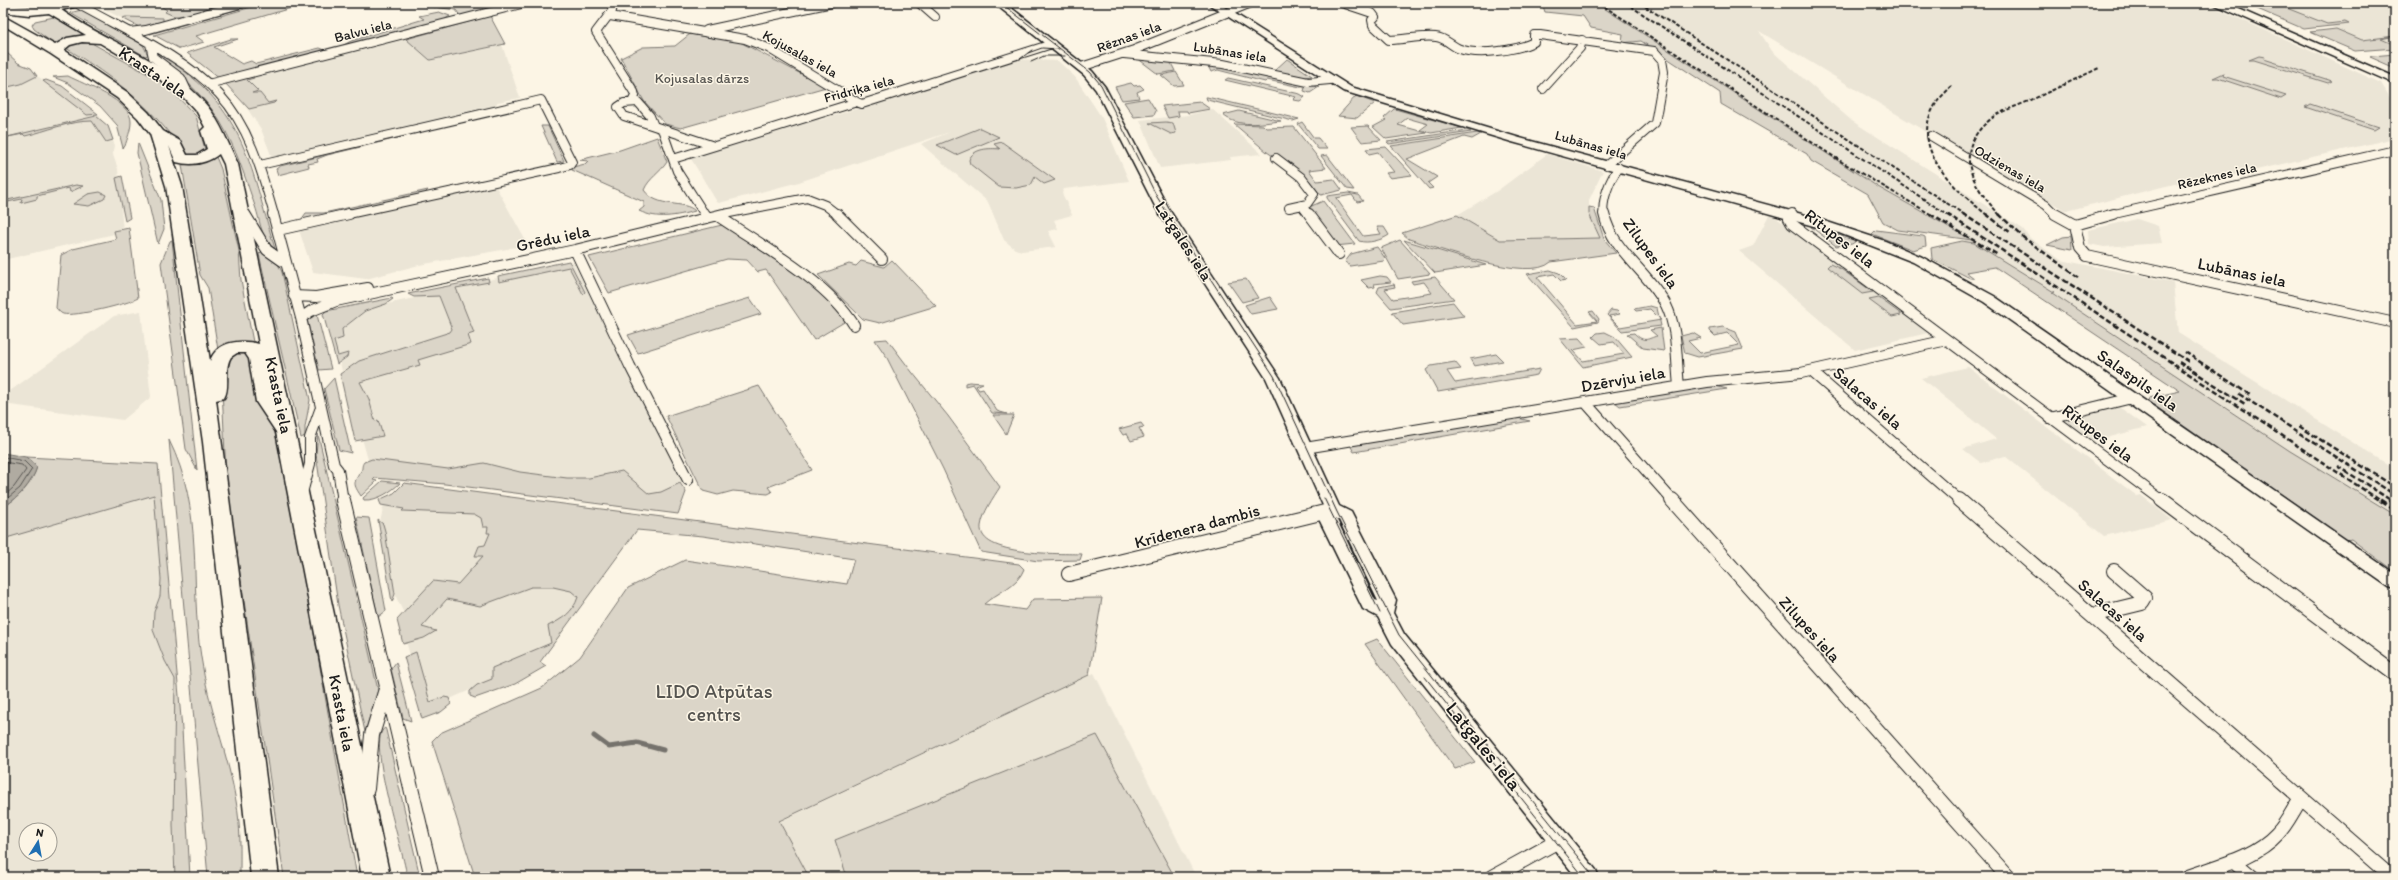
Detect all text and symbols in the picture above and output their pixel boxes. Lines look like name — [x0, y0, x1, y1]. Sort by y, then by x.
street label: Balvu iela — [332, 16, 394, 46]
street label: Rēznas iela — [1094, 17, 1164, 56]
street label: Kojusalas iela — [760, 26, 841, 82]
street label: Lubānas iela — [1192, 38, 1268, 66]
street label: Krasta iela — [115, 42, 191, 102]
park label: Kojusalas dārzs — [655, 70, 749, 87]
street label: Fridriķa iela — [822, 71, 897, 107]
street label: Lubānas iela — [1553, 127, 1629, 163]
street label: Odzienas iela — [1971, 142, 2050, 197]
street label: Rēzeknes iela — [2176, 159, 2258, 193]
street label: Latgales iela — [1151, 197, 1217, 285]
street label: Rītupes iela — [1801, 204, 1879, 272]
street label: Zilupes iela — [1619, 214, 1683, 292]
street label: Grēdu iela — [514, 220, 592, 256]
street label: Lubānas iela — [2196, 253, 2288, 291]
street label: Salaspils iela — [2093, 345, 2183, 415]
street label: Krasta iela — [261, 355, 297, 435]
street label: Dzērvju iela — [1579, 362, 1667, 396]
street label: Salacas iela — [1829, 362, 1907, 434]
street label: Rītupes iela — [2058, 400, 2138, 466]
street label: Krīdenera dambis — [1132, 500, 1262, 552]
street label: Salacas iela — [2074, 574, 2152, 646]
street label: Zilupes iela — [1775, 592, 1845, 666]
street label: Krasta iela — [325, 673, 359, 753]
park label: LIDO Atpūtas centrs — [655, 679, 773, 726]
street label: Latgales iela — [1441, 697, 1527, 796]
north arrow — [18, 822, 58, 862]
text: N — [35, 826, 45, 840]

